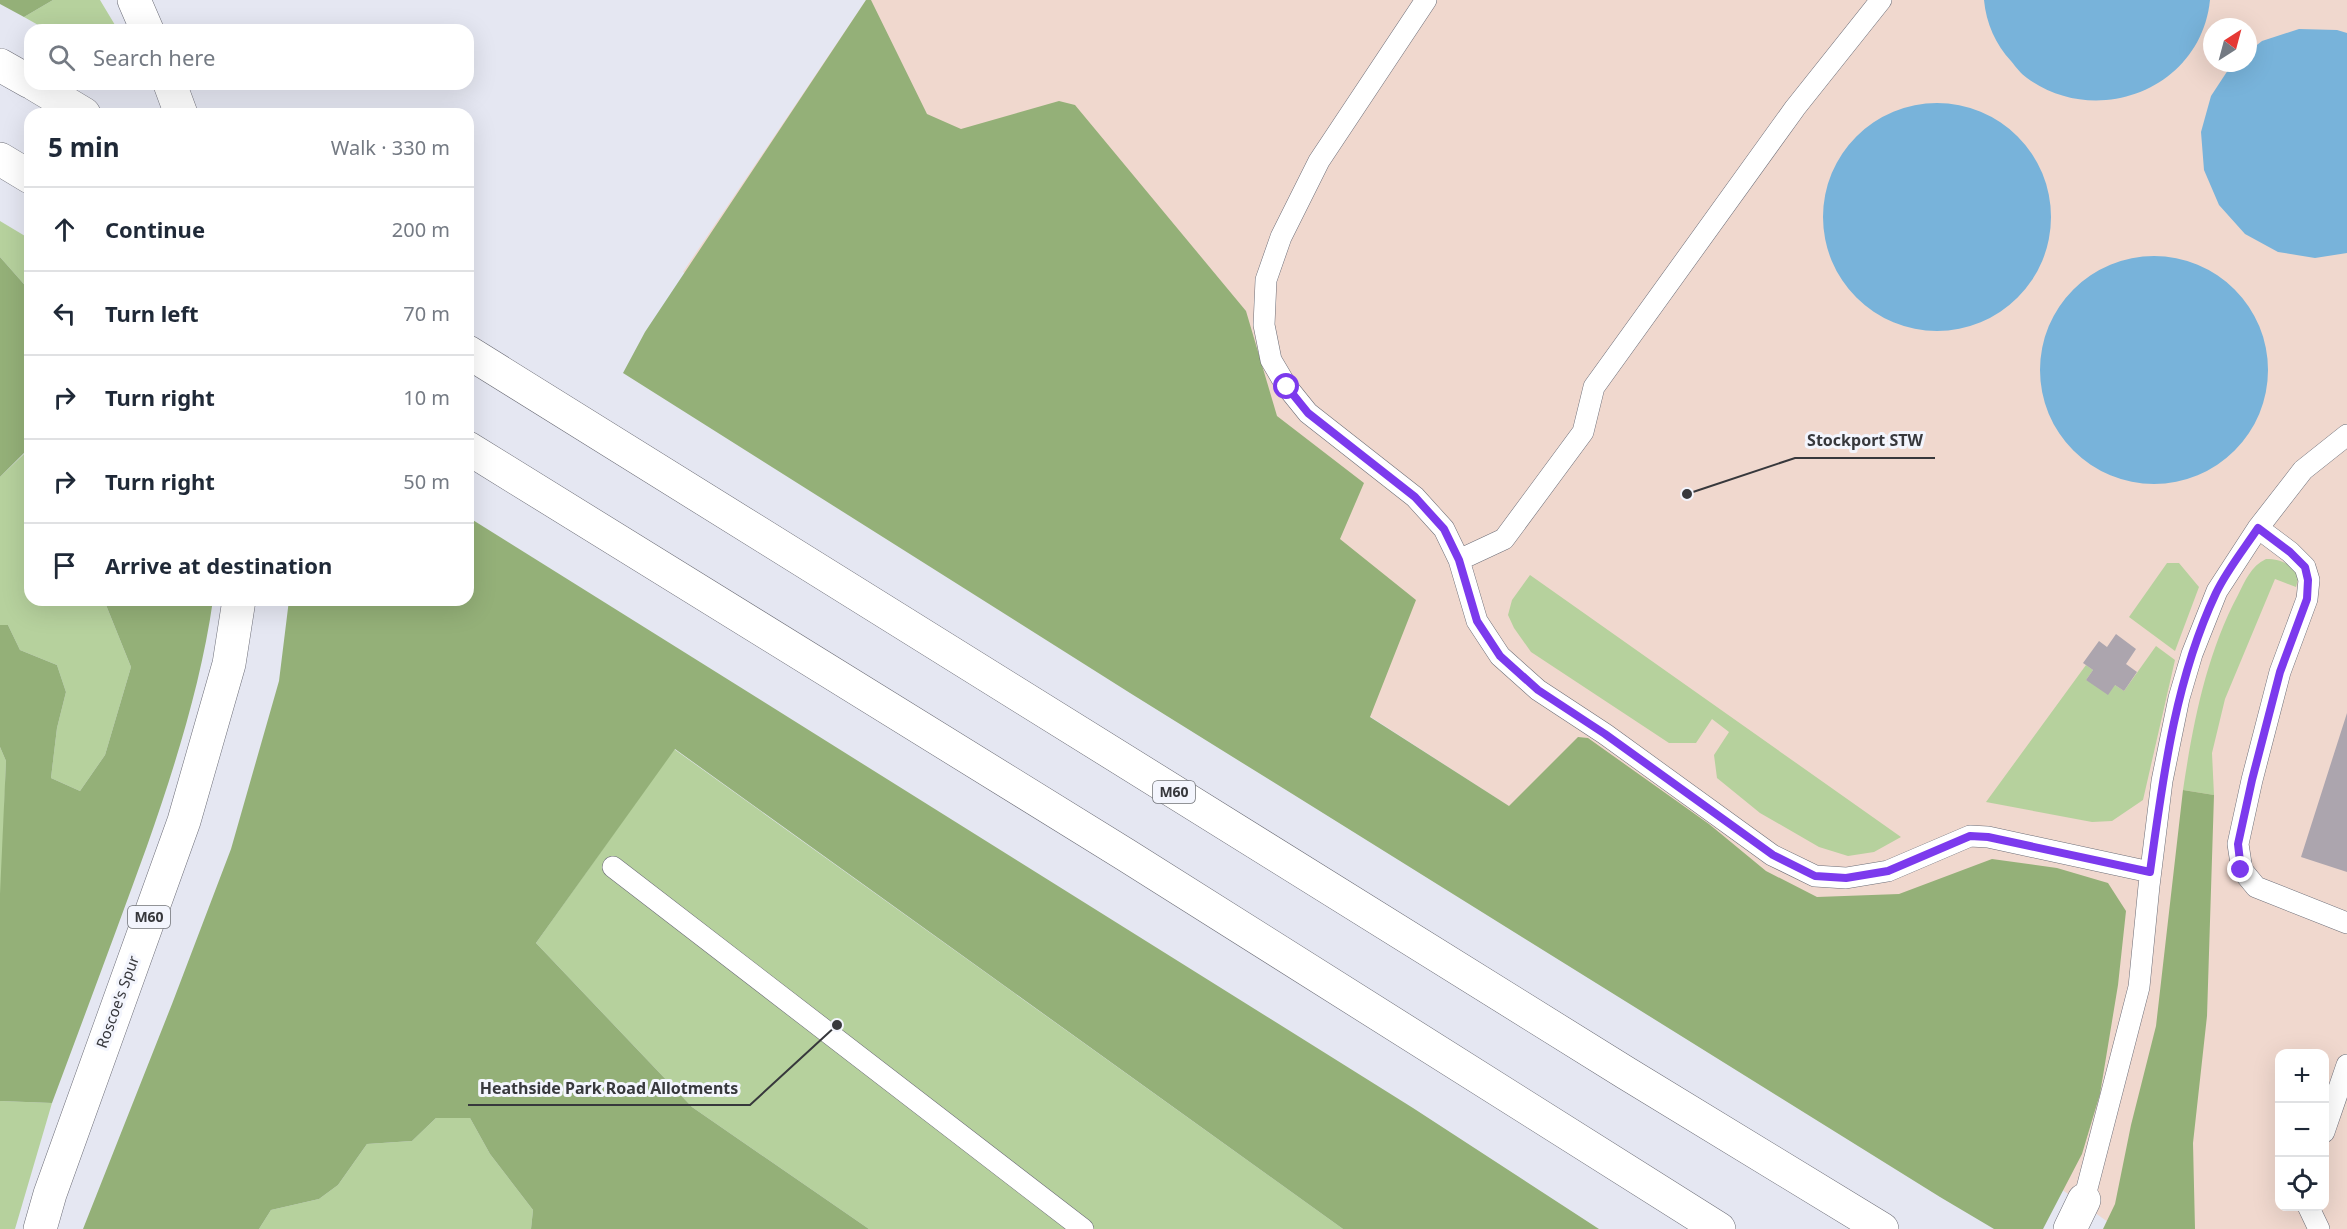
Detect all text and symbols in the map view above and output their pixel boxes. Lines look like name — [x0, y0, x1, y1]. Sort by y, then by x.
north arrow — [2203, 18, 2257, 72]
search box — [24, 24, 474, 90]
icon: search — [45, 41, 78, 74]
text: Search here — [93, 42, 215, 72]
text: 5 min — [48, 129, 120, 165]
text: Walk · 330 m — [331, 134, 450, 161]
icon: ahead — [48, 213, 81, 246]
text: Continue — [105, 214, 205, 244]
text: 200 m — [392, 216, 450, 243]
icon: left — [48, 297, 81, 330]
text: Turn left — [105, 298, 199, 328]
text: 70 m — [403, 300, 450, 327]
route start — [1273, 373, 1299, 399]
icon: right — [48, 381, 81, 414]
text: Turn right — [105, 382, 215, 412]
text: 10 m — [403, 384, 450, 411]
callout: Stockport STW — [1795, 424, 1935, 458]
text: Stockport STW — [1807, 429, 1923, 451]
icon: right — [48, 465, 81, 498]
text: Turn right — [105, 466, 215, 496]
text: 50 m — [403, 468, 450, 495]
icon: arrive — [48, 549, 81, 582]
text: Arrive at destination — [105, 550, 332, 580]
road number: M60 — [1153, 781, 1195, 803]
route end — [2227, 856, 2253, 882]
road number: M60 — [128, 906, 170, 928]
street label: Roscoe's Spur — [91, 953, 143, 1051]
map controls — [2275, 1049, 2329, 1211]
button: + — [2275, 1049, 2329, 1103]
callout: Heathside Park Road Allotments — [468, 1071, 750, 1105]
text: Heathside Park Road Allotments — [480, 1077, 738, 1099]
button: − — [2275, 1103, 2329, 1157]
button: locate — [2275, 1157, 2329, 1211]

